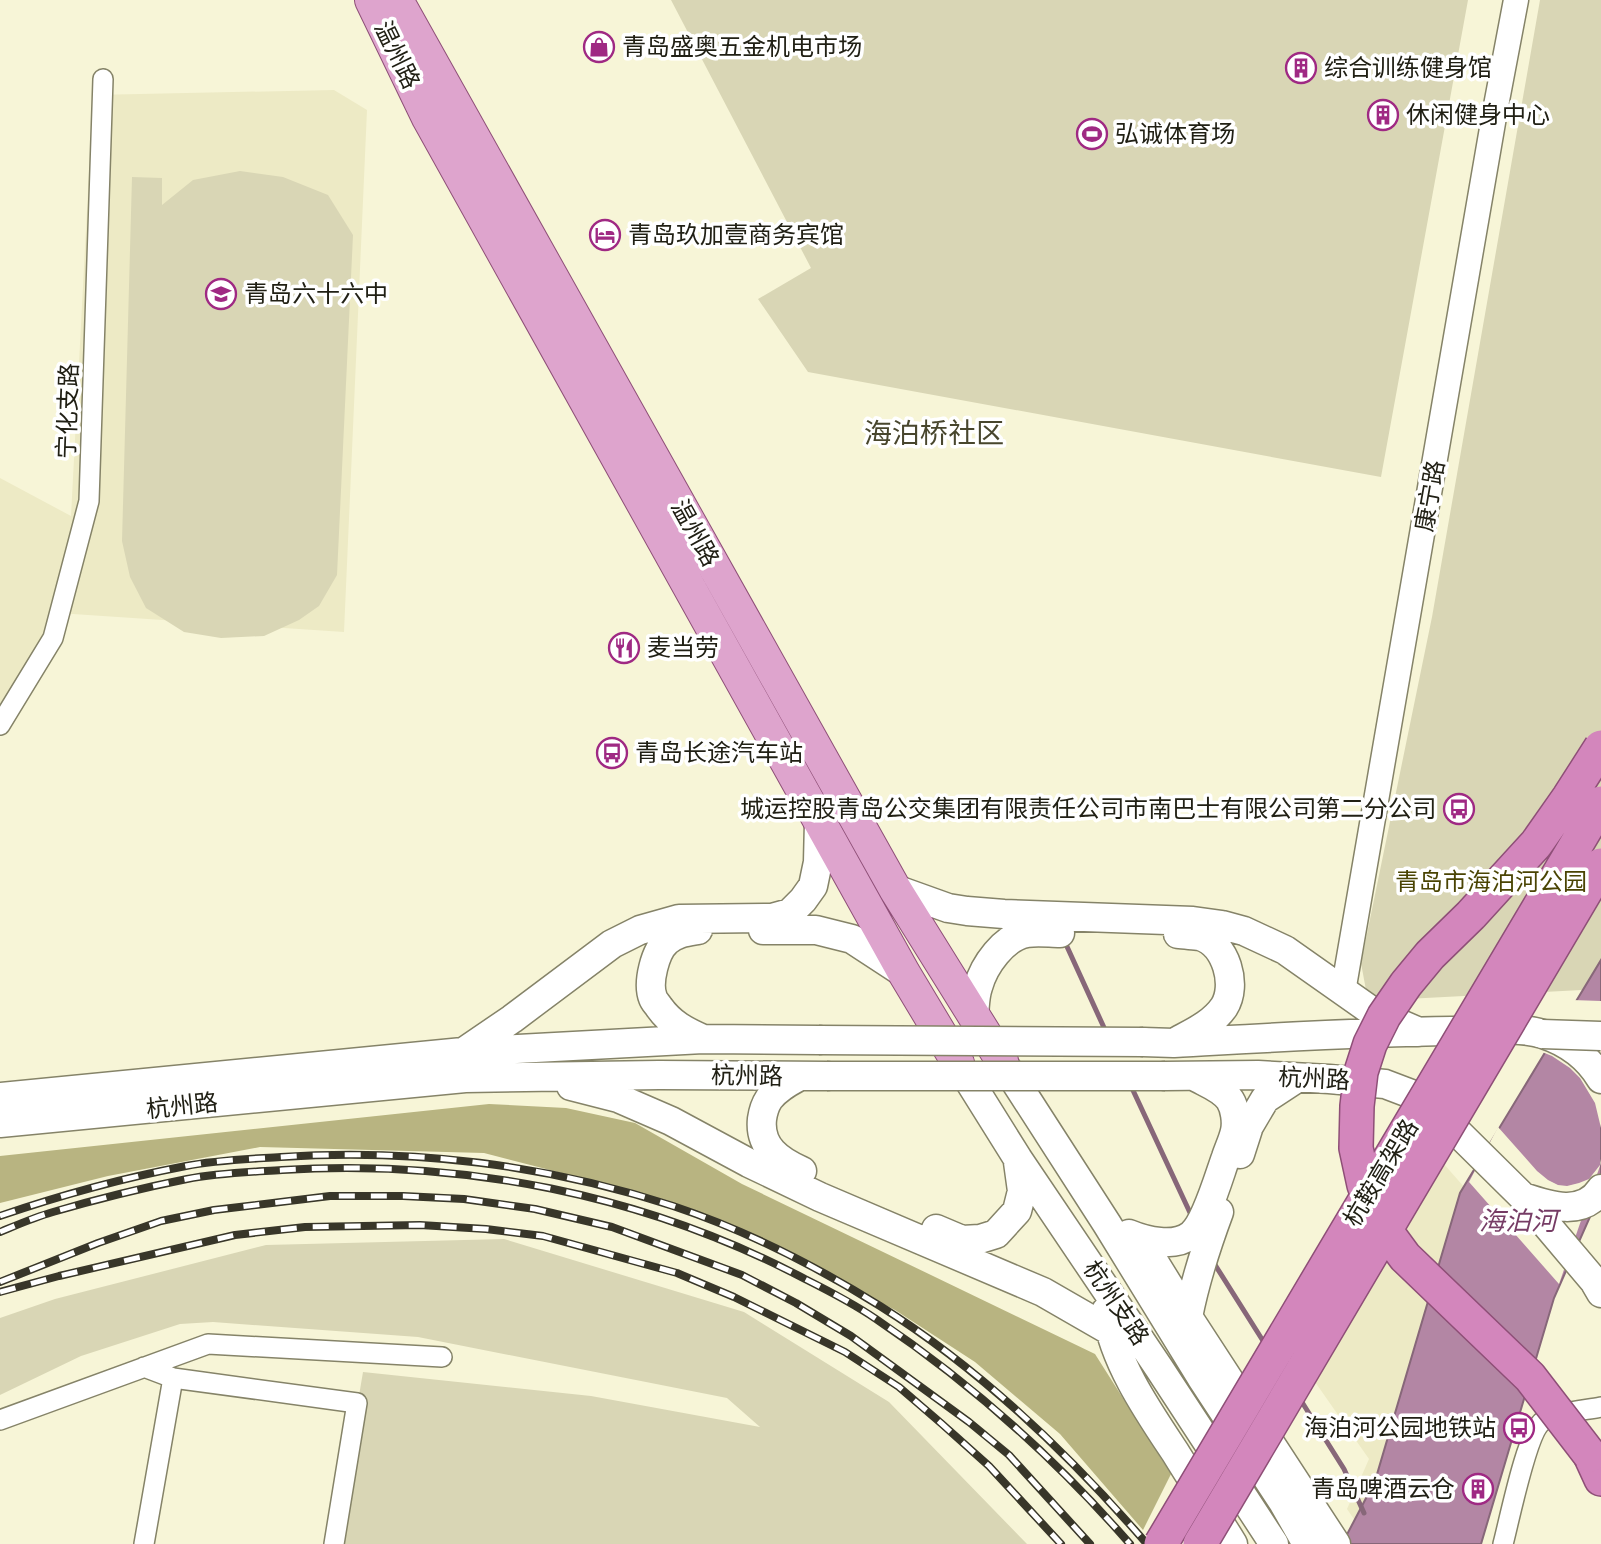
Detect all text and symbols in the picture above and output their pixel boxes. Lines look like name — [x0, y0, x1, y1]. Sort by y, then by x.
street label: 温州路 — [368, 16, 426, 94]
shop icon: 青岛盛奥五金机电市场 — [582, 30, 616, 64]
place label: 青岛盛奥五金机电市场 — [622, 32, 862, 62]
building icon: 综合训练健身馆 — [1284, 51, 1318, 85]
place label: 综合训练健身馆 — [1324, 53, 1492, 83]
building icon: 休闲健身中心 — [1366, 98, 1400, 132]
place label: 休闲健身中心 — [1406, 100, 1550, 130]
sports icon: 弘诚体育场 — [1075, 117, 1109, 151]
place label: 弘诚体育场 — [1115, 119, 1235, 149]
hotel icon: 青岛玖加壹商务宾馆 — [588, 218, 622, 252]
place label: 青岛玖加壹商务宾馆 — [628, 220, 844, 250]
school or university icon: 青岛六十六中 — [204, 277, 238, 311]
place label: 青岛六十六中 — [244, 279, 388, 309]
street label: 宁化支路 — [51, 363, 85, 459]
district label: 海泊桥社区 — [864, 417, 1004, 451]
street label: 康宁路 — [1409, 458, 1451, 534]
street label: 温州路 — [664, 494, 726, 572]
restaurant icon: 麦当劳 — [607, 631, 641, 665]
place label: 麦当劳 — [647, 633, 719, 663]
bus stop icon: 青岛长途汽车站 — [595, 736, 629, 770]
place label: 青岛长途汽车站 — [635, 738, 803, 768]
bus stop icon: 城运控股青岛公交集团有限责任公司市南巴士有限公司第二分公司 — [1442, 792, 1476, 826]
place label: 城运控股青岛公交集团有限责任公司市南巴士有限公司第二分公司 — [740, 794, 1436, 824]
park label: 青岛市海泊河公园 — [1395, 867, 1587, 897]
street label: 杭州路 — [711, 1060, 783, 1092]
street label: 杭州路 — [1277, 1062, 1351, 1096]
street label: 杭州路 — [145, 1087, 219, 1125]
street label: 杭鞍高架路 — [1337, 1114, 1425, 1232]
water label: 海泊河 — [1479, 1206, 1562, 1238]
street label: 杭州支路 — [1077, 1255, 1155, 1351]
bus stop icon: 海泊河公园地铁站 — [1502, 1411, 1536, 1445]
place label: 海泊河公园地铁站 — [1304, 1413, 1496, 1443]
building icon: 青岛啤酒云仓 — [1461, 1472, 1495, 1506]
place label: 青岛啤酒云仓 — [1311, 1474, 1455, 1504]

